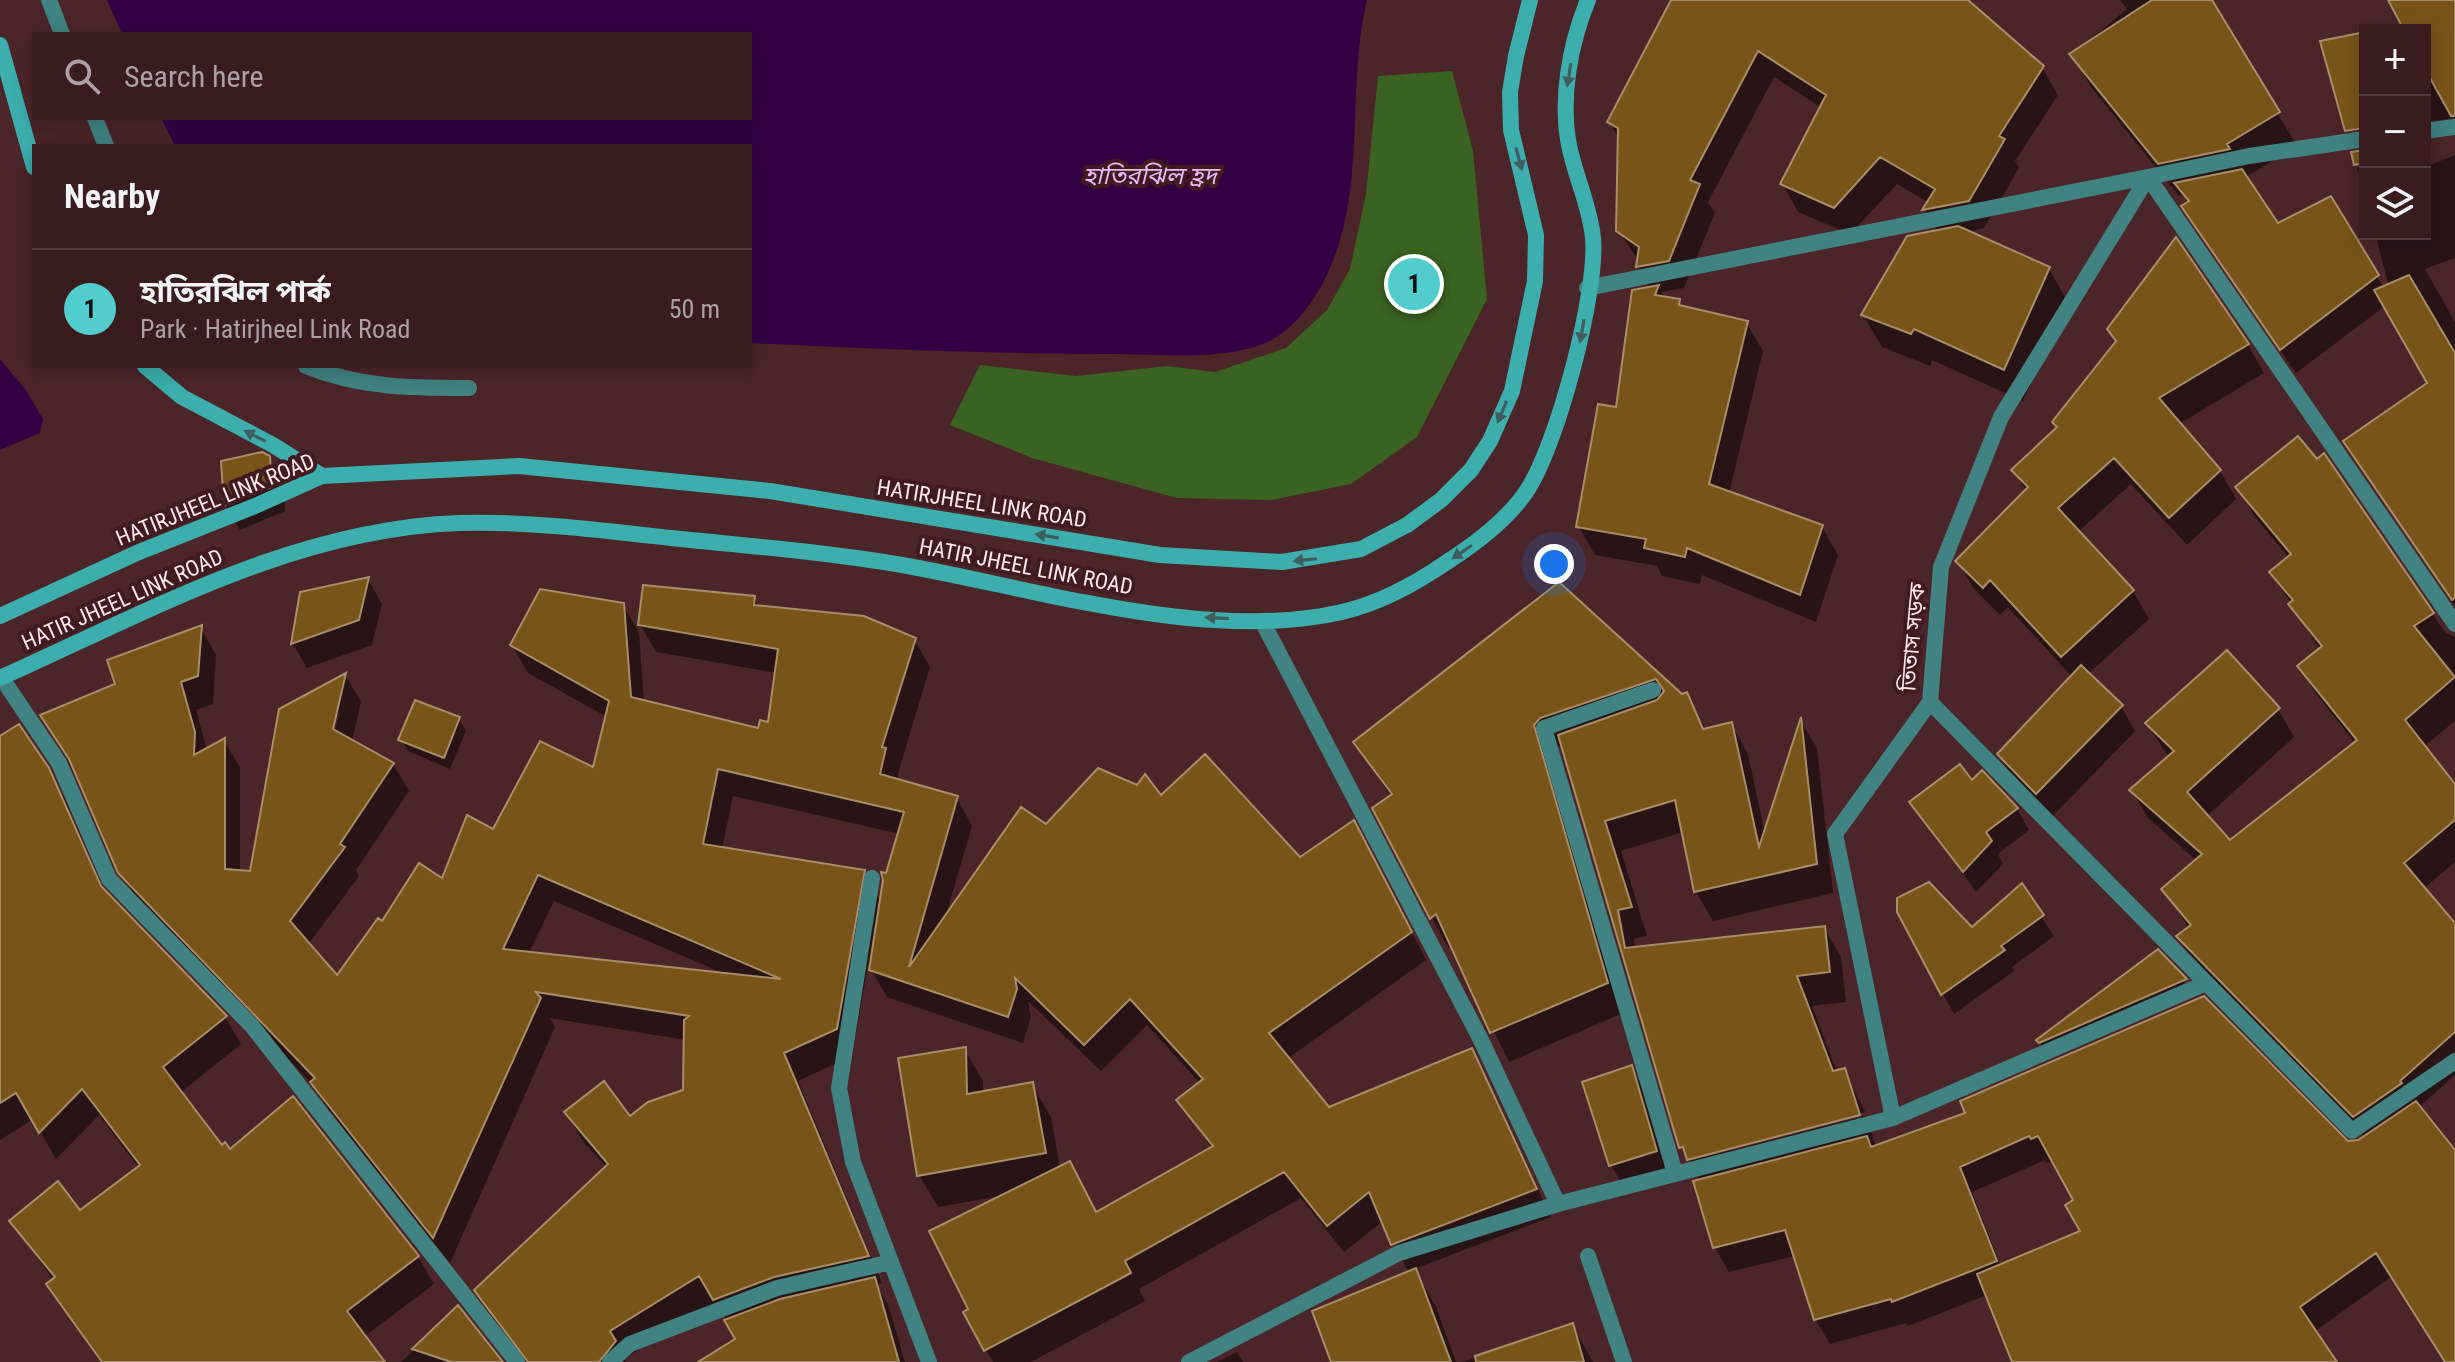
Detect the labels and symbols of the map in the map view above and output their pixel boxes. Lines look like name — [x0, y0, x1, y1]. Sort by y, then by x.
one-way arrow — [1562, 63, 1575, 88]
one-way arrow — [1513, 146, 1525, 171]
water label: হাতিরঝিল হ্রদ — [1083, 162, 1221, 190]
pin: 1 — [1388, 254, 1440, 314]
one-way arrow — [1575, 318, 1587, 343]
one-way arrow — [1496, 400, 1509, 424]
one-way arrow — [244, 429, 267, 442]
street label: HATIRJHEEL LINK ROAD — [112, 448, 318, 551]
street label: HATIRJHEEL LINK ROAD — [875, 475, 1089, 532]
one-way arrow — [1034, 529, 1059, 542]
street label: HATIR JHEEL LINK ROAD — [917, 534, 1135, 599]
street label: HATIR JHEEL LINK ROAD — [18, 544, 226, 655]
your location — [1534, 544, 1574, 584]
one-way arrow — [1451, 545, 1472, 560]
one-way arrow — [1292, 554, 1317, 567]
street label: তিতাস সড়ক — [1895, 582, 1930, 693]
one-way arrow — [1204, 611, 1229, 624]

